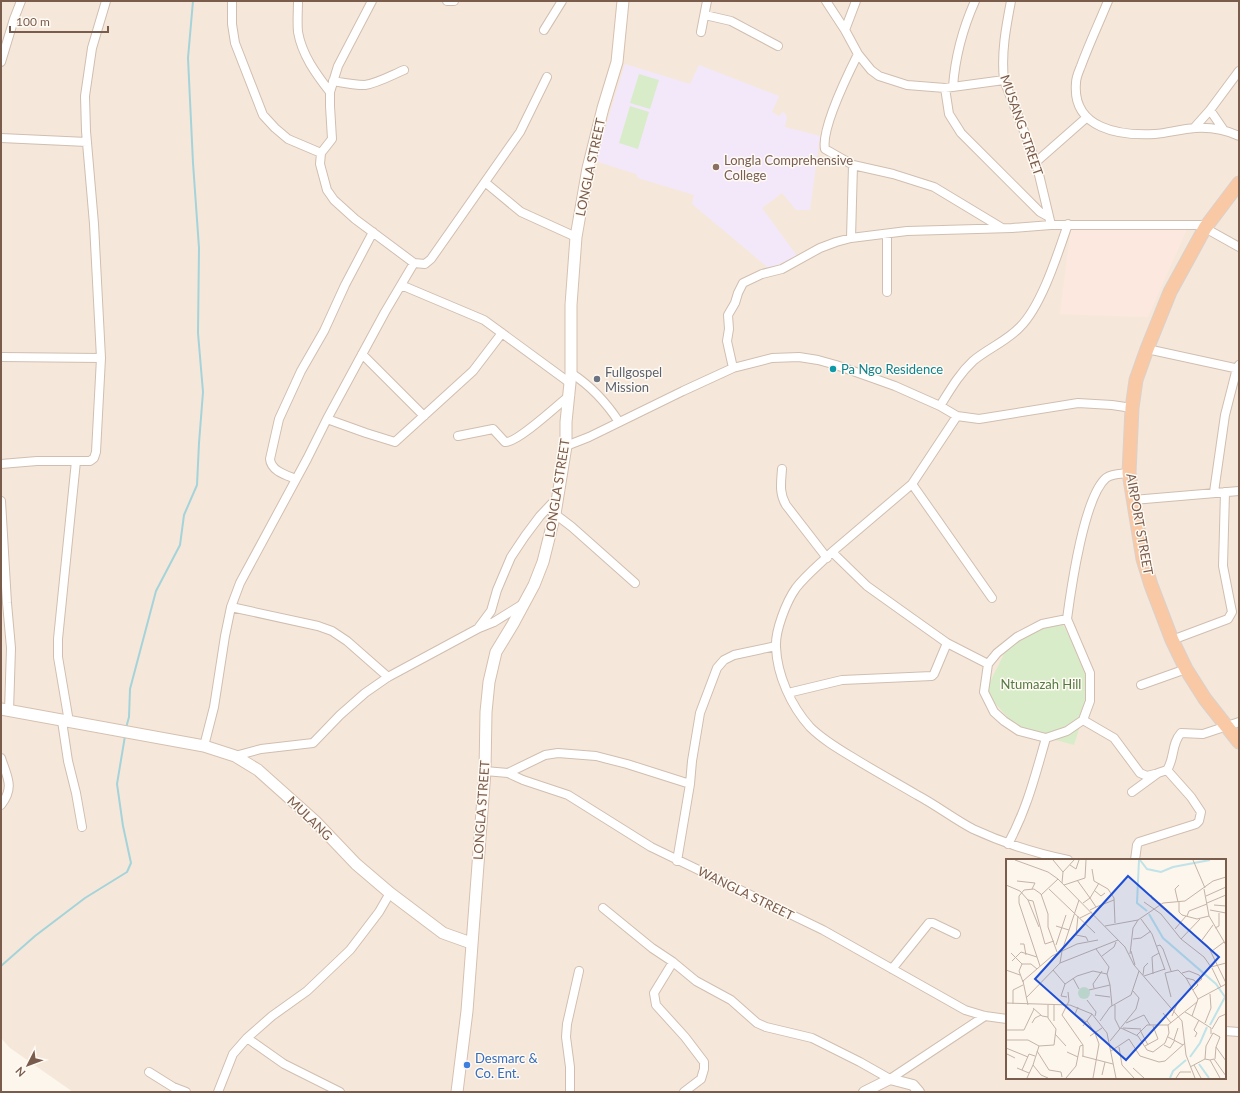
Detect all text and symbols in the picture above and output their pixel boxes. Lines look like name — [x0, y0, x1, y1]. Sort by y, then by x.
scale bar — [10, 8, 108, 34]
text: 100 m — [16, 14, 50, 29]
street label: MUSANG STREET — [997, 72, 1047, 178]
street label: LONGLA STREET — [572, 116, 608, 218]
place label: Longla Comprehensive College — [724, 152, 853, 183]
marker: Longla Comprehensive College — [711, 162, 721, 172]
place label: Pa Ngo Residence — [841, 361, 943, 377]
place label: Fullgospel Mission — [605, 364, 662, 395]
marker: Pa Ngo Residence — [828, 364, 838, 374]
marker: Fullgospel Mission — [592, 374, 602, 384]
street label: LONGLA STREET — [541, 437, 573, 539]
street label: AIRPORT STREET — [1123, 472, 1157, 576]
park label: Ntumazah Hill — [1001, 676, 1081, 692]
street label: LONGLA STREET — [470, 759, 492, 860]
street label: MULANG — [284, 793, 336, 843]
inset map — [1006, 859, 1226, 1079]
street label: WANGLA STREET — [695, 863, 797, 923]
north arrow — [8, 1045, 48, 1085]
place label: Desmarc & Co. Ent. — [475, 1050, 538, 1081]
marker: Desmarc & Co. Ent. — [462, 1060, 472, 1070]
text: N — [13, 1065, 28, 1080]

